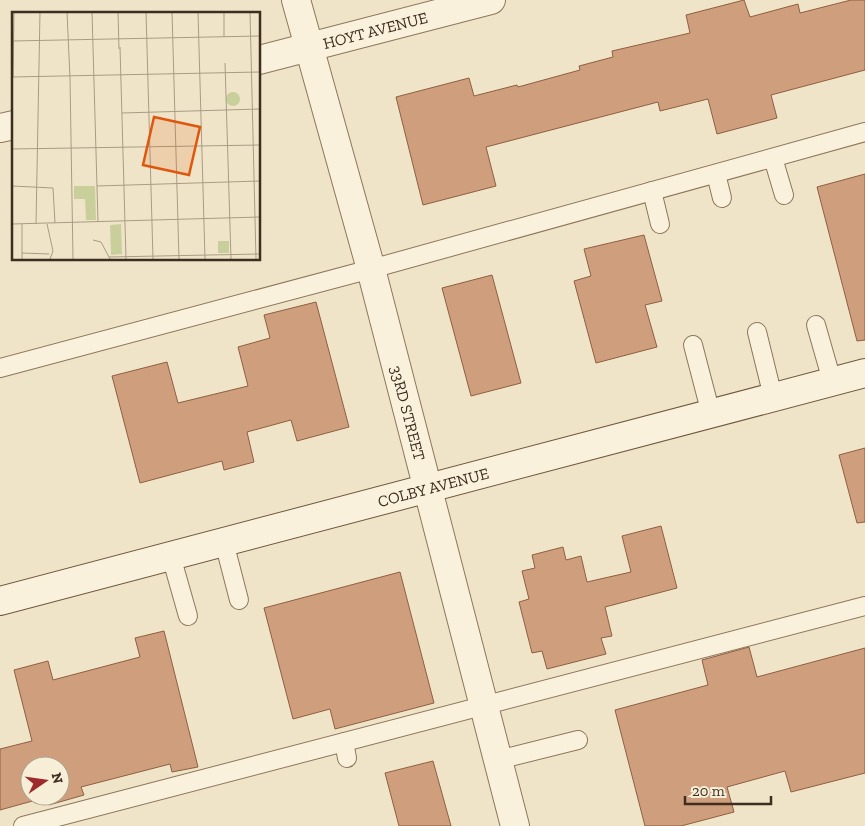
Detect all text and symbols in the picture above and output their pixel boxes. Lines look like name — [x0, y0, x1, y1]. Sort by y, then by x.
street label: HOYT AVENUE — [321, 7, 430, 53]
inset map — [12, 12, 260, 260]
street label: 33RD STREET — [387, 363, 430, 463]
street label: COLBY AVENUE — [376, 463, 491, 511]
north arrow — [20, 756, 70, 806]
text: N — [48, 771, 67, 786]
scale bar — [685, 774, 771, 806]
text: 20 m — [692, 782, 725, 800]

